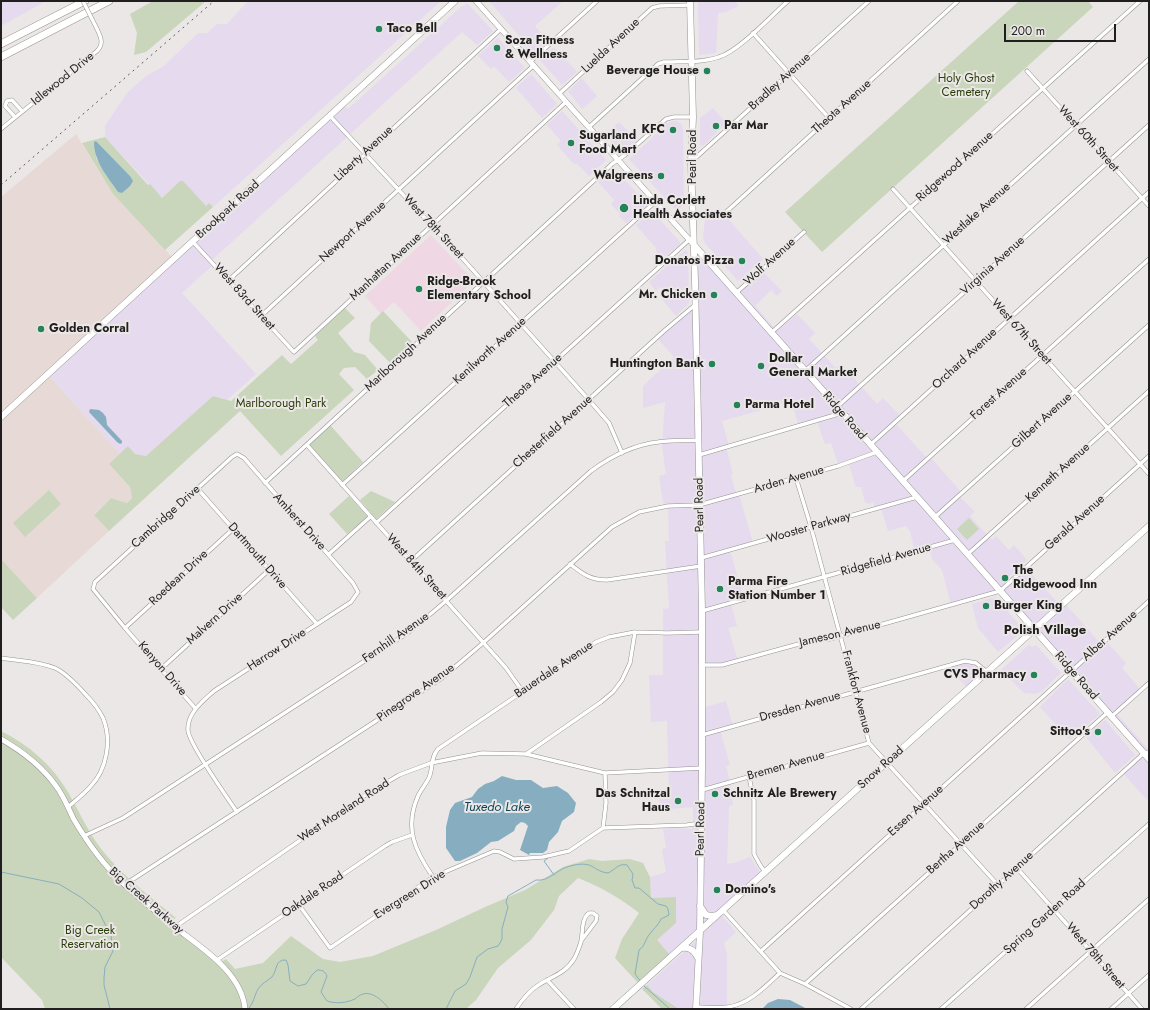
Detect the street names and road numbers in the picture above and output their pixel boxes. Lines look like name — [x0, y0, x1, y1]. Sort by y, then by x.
street label: Luelda Avenue — [579, 16, 643, 76]
street label: Idlewood Drive — [29, 49, 97, 109]
street label: Bradley Avenue — [746, 50, 814, 114]
street label: Theota Avenue — [810, 77, 874, 137]
street label: West 60th Street — [1055, 103, 1121, 175]
street label: Liberty Avenue — [332, 123, 396, 185]
street label: Ridgewood Avenue — [914, 129, 996, 205]
street label: Pearl Road — [686, 130, 700, 184]
street label: Brookpark Road — [193, 178, 263, 242]
street label: Westlake Avenue — [940, 180, 1014, 248]
street label: West 78th Street — [400, 192, 466, 262]
street label: Newport Avenue — [317, 198, 389, 266]
street label: Manhattan Avenue — [347, 230, 425, 304]
street label: Virginia Avenue — [958, 234, 1028, 298]
street label: Wolf Avenue — [741, 235, 799, 289]
street label: West 83rd Street — [210, 261, 278, 333]
street label: West 67th Street — [988, 296, 1054, 368]
street label: Marlborough Avenue — [362, 311, 450, 395]
street label: Kenilworth Avenue — [450, 314, 530, 388]
street label: Orchard Avenue — [930, 325, 1000, 393]
street label: Theota Avenue — [501, 351, 565, 411]
street label: Forest Avenue — [968, 365, 1030, 423]
street label: Ridge Road — [819, 389, 869, 443]
street label: Gilbert Avenue — [1009, 390, 1075, 452]
street label: Chesterfield Avenue — [510, 393, 596, 471]
street label: Kenneth Avenue — [1023, 440, 1093, 506]
street label: Arden Avenue — [752, 463, 826, 497]
street label: Pearl Road — [692, 478, 708, 532]
street label: Cambridge Drive — [129, 482, 203, 552]
street label: Amherst Drive — [270, 490, 328, 554]
street label: Gerald Avenue — [1042, 492, 1108, 554]
street label: Wooster Parkway — [766, 509, 852, 547]
street label: Dartmouth Drive — [224, 520, 290, 592]
street label: West 84th Street — [383, 531, 449, 603]
street label: Ridgefield Avenue — [839, 540, 933, 580]
street label: Roedean Drive — [147, 547, 211, 609]
street label: Malvern Drive — [184, 590, 246, 648]
street label: Alber Avenue — [1080, 608, 1140, 664]
street label: Fernhill Avenue — [360, 610, 432, 666]
street label: Jameson Avenue — [798, 618, 882, 650]
street label: Harrow Drive — [245, 626, 309, 674]
street label: Bauerdale Avenue — [512, 638, 596, 702]
street label: Kenyon Drive — [135, 639, 189, 699]
street label: Frankfort Avenue — [838, 649, 874, 735]
street label: Ridge Road — [1051, 649, 1101, 703]
street label: Pinegrove Avenue — [374, 661, 458, 725]
street label: Dresden Avenue — [758, 689, 842, 725]
street label: Snow Road — [855, 744, 907, 792]
street label: Bremen Avenue — [746, 748, 826, 784]
street label: West Moreland Road — [296, 776, 392, 846]
street label: Essen Avenue — [885, 782, 947, 840]
street label: Pearl Road — [693, 802, 709, 856]
street label: Bertha Avenue — [924, 818, 988, 878]
street label: Dorothy Avenue — [967, 849, 1037, 913]
street label: Big Creek Parkway — [106, 865, 186, 937]
street label: Evergreen Drive — [372, 867, 448, 923]
street label: Oakdale Road — [279, 869, 347, 921]
street label: Spring Garden Road — [1001, 876, 1089, 958]
street label: West 78th Street — [1062, 920, 1128, 992]

